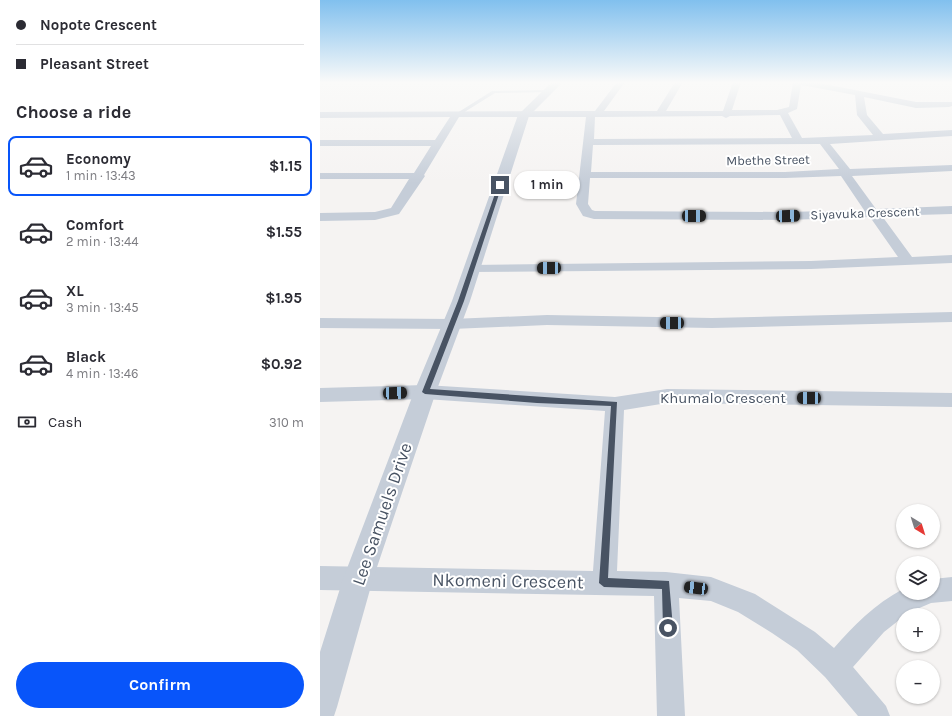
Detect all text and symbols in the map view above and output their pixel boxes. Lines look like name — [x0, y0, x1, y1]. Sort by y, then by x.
text: Nopote Crescent — [40, 16, 157, 34]
text: Pleasant Street — [40, 55, 149, 73]
text: Choose a ride — [16, 101, 131, 123]
icon: car — [18, 148, 54, 184]
text: Economy — [66, 150, 131, 168]
street label: Mbethe Street — [726, 152, 810, 168]
text: $1.15 — [269, 157, 302, 175]
text: 1 min · 13:43 — [66, 168, 136, 183]
callout: 1 min — [514, 171, 580, 199]
route end — [491, 176, 509, 194]
text: 1 min — [531, 177, 563, 192]
street label: Siyavuka Crescent — [810, 204, 920, 222]
car — [682, 210, 706, 222]
car — [776, 210, 800, 222]
icon: car — [18, 214, 54, 250]
text: Comfort — [66, 216, 124, 234]
text: $1.55 — [266, 223, 302, 241]
text: 2 min · 13:44 — [66, 234, 139, 249]
car — [537, 262, 561, 274]
icon: car — [18, 280, 54, 316]
text: XL — [66, 282, 84, 300]
text: $1.95 — [265, 289, 302, 307]
text: 3 min · 13:45 — [66, 300, 139, 315]
car — [660, 317, 684, 329]
icon: car — [18, 346, 54, 382]
text: Black — [66, 348, 106, 366]
text: $0.92 — [261, 355, 302, 373]
text: 4 min · 13:46 — [66, 366, 138, 381]
car — [383, 387, 407, 399]
street label: Khumalo Crescent — [660, 389, 786, 407]
car — [797, 392, 821, 404]
icon: cash — [16, 411, 38, 433]
text: Cash — [48, 413, 82, 431]
text: 310 m — [269, 415, 304, 430]
street label: Lee Samuels Drive — [347, 440, 417, 588]
north arrow — [896, 504, 940, 548]
map controls — [896, 504, 940, 704]
button: layers — [896, 556, 940, 600]
street label: Nkomeni Crescent — [432, 569, 584, 593]
car — [683, 581, 709, 595]
button: + — [896, 608, 940, 652]
route start — [659, 619, 677, 637]
button: − — [896, 660, 940, 704]
button: Confirm — [16, 662, 304, 708]

